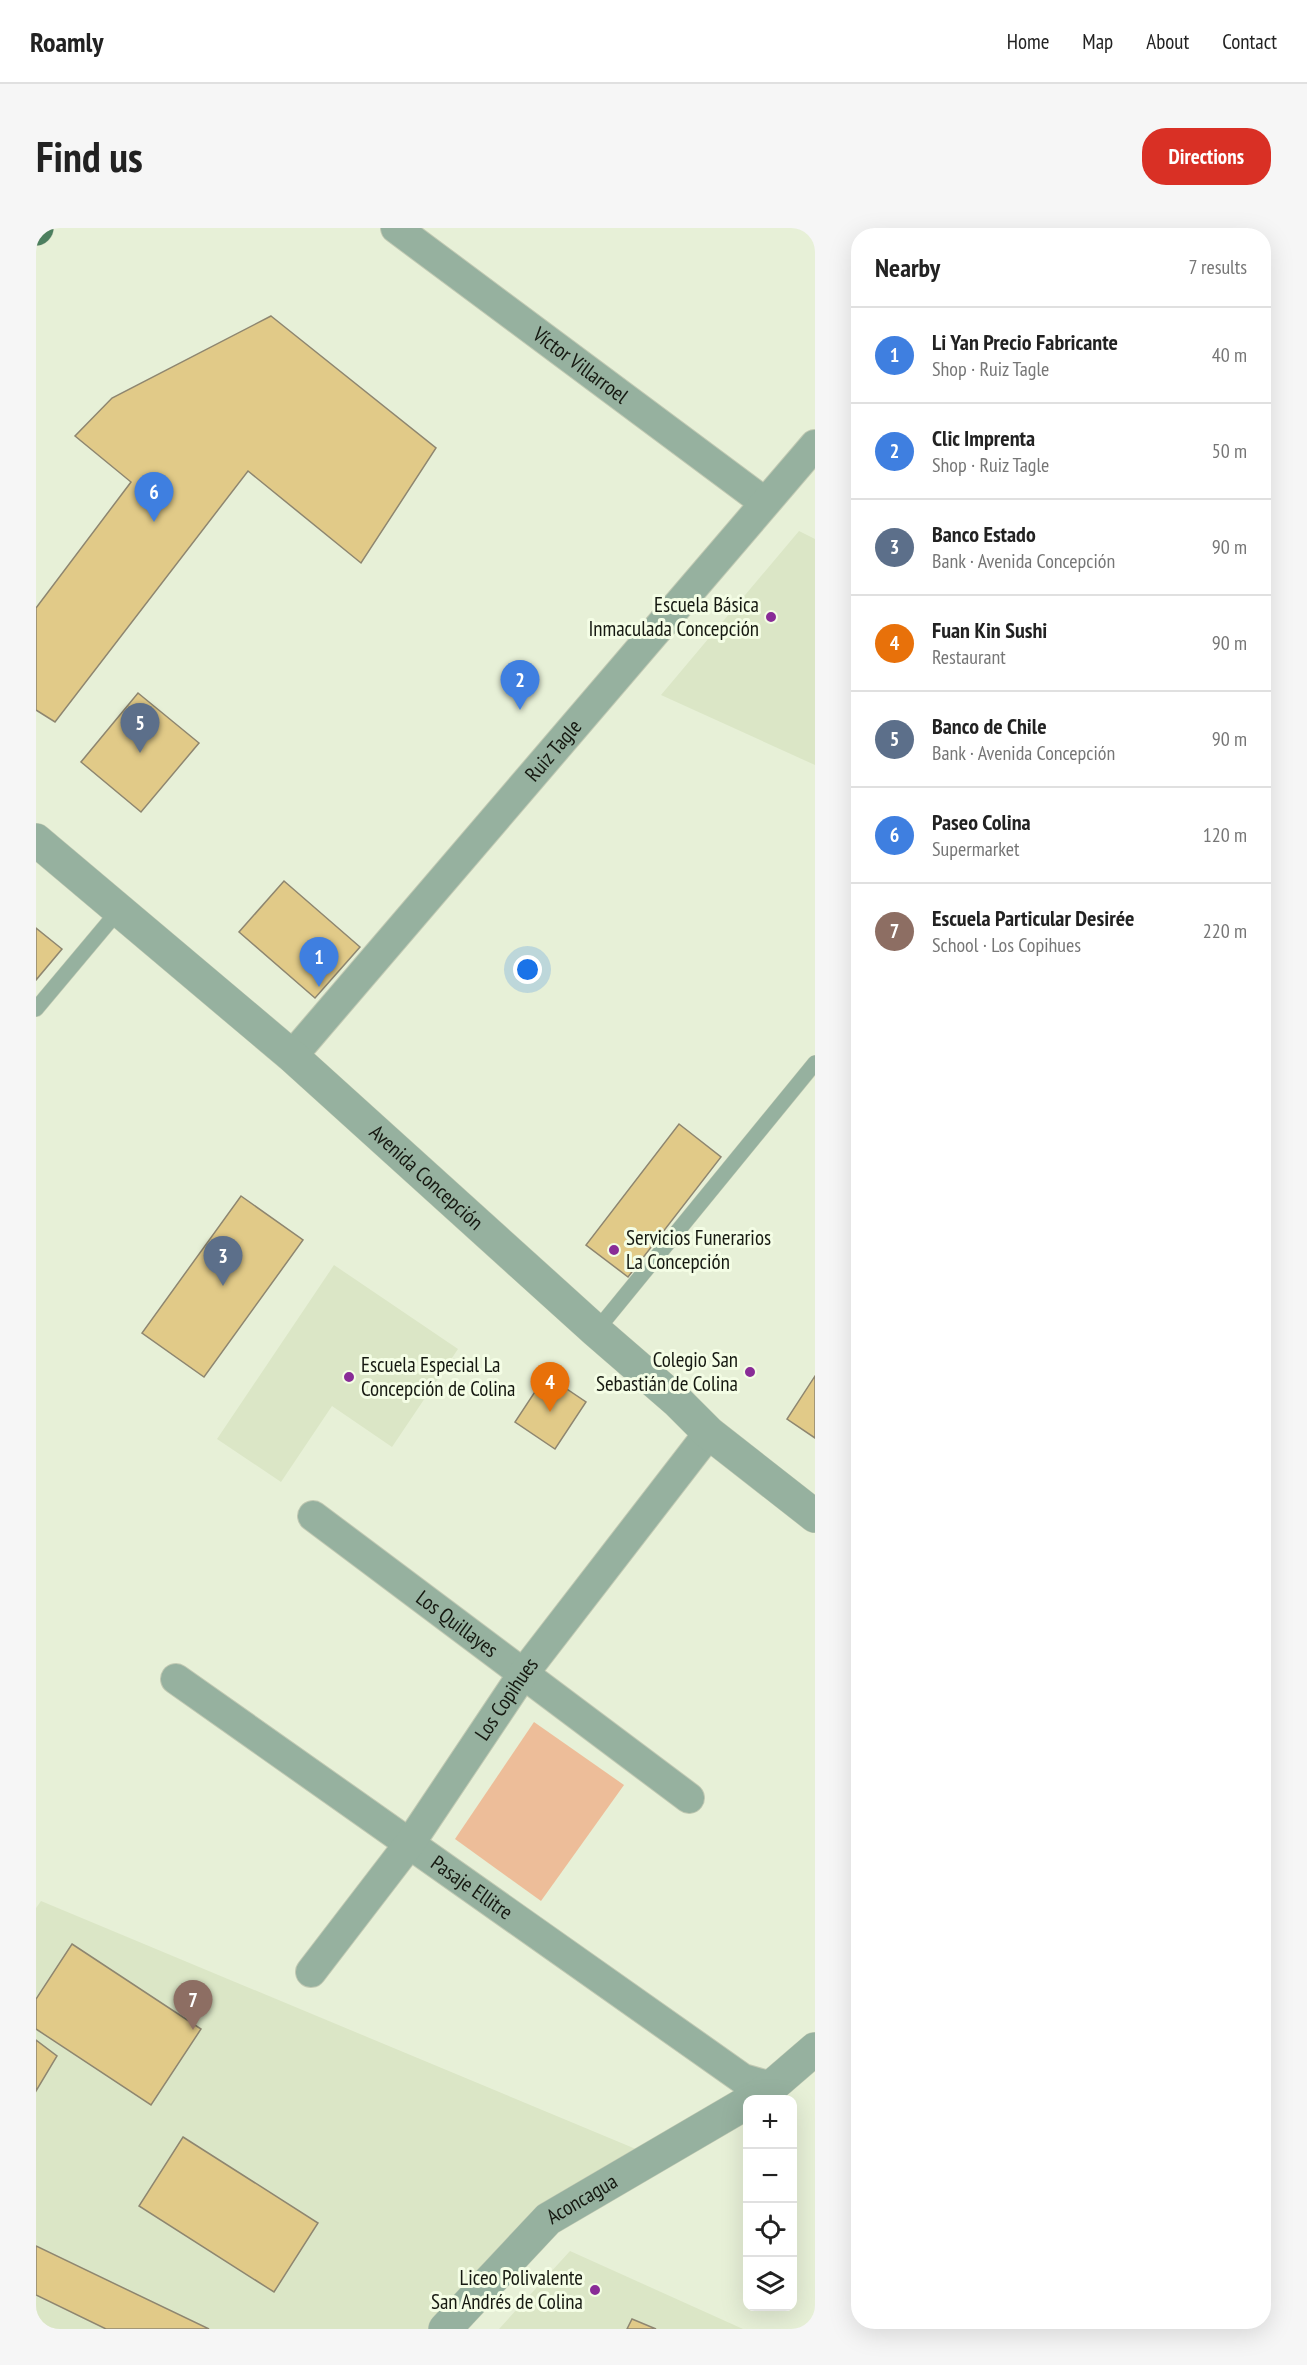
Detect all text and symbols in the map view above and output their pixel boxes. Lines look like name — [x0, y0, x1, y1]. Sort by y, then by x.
text: Roamly — [30, 23, 104, 60]
text: Home — [1007, 28, 1049, 55]
text: Map — [1082, 28, 1113, 55]
text: About — [1146, 28, 1189, 55]
text: Contact — [1222, 28, 1277, 55]
button: Directions — [1142, 128, 1271, 185]
text: Find us — [36, 129, 143, 184]
text: Nearby — [875, 251, 940, 284]
text: 7 results — [1189, 254, 1247, 280]
street label: Víctor Villarroel — [527, 320, 634, 409]
text: Li Yan Precio Fabricante — [932, 328, 1118, 356]
text: 1 — [890, 342, 899, 368]
text: 40 m — [1212, 342, 1247, 368]
text: Shop · Ruiz Tagle — [932, 356, 1049, 382]
text: Clic Imprenta — [932, 424, 1035, 452]
text: 2 — [890, 438, 899, 464]
text: 50 m — [1212, 438, 1247, 464]
text: Shop · Ruiz Tagle — [932, 452, 1049, 478]
pin: 6 — [134, 472, 174, 522]
text: Banco Estado — [932, 520, 1036, 548]
text: 3 — [890, 534, 899, 560]
text: 90 m — [1212, 534, 1247, 560]
text: Bank · Avenida Concepción — [932, 548, 1115, 574]
place label: Escuela Básica Inmaculada Concepción — [588, 591, 759, 642]
marker: Escuela Básica Inmaculada Concepción — [764, 610, 778, 624]
text: Fuan Kin Sushi — [932, 616, 1047, 644]
text: 4 — [890, 630, 899, 656]
text: 90 m — [1212, 630, 1247, 656]
text: Restaurant — [932, 644, 1006, 670]
pin: 2 — [500, 660, 540, 710]
pin: 5 — [120, 704, 160, 753]
text: Banco de Chile — [932, 712, 1047, 740]
street label: Ruiz Tagle — [519, 714, 587, 787]
text: 5 — [890, 726, 899, 752]
text: 90 m — [1212, 726, 1247, 752]
text: Bank · Avenida Concepción — [932, 740, 1115, 766]
text: Paseo Colina — [932, 808, 1031, 836]
text: 6 — [890, 822, 899, 848]
text: 120 m — [1203, 822, 1247, 848]
text: Supermarket — [932, 836, 1020, 862]
text: Escuela Particular Desirée — [932, 904, 1134, 932]
text: 7 — [890, 918, 899, 944]
text: 220 m — [1203, 918, 1247, 944]
text: School · Los Copihues — [932, 932, 1081, 958]
pin: 1 — [300, 938, 338, 987]
your location — [513, 955, 542, 984]
street label: Avenida Concepción — [364, 1119, 489, 1236]
place label: Servicios Funerarios La Concepción — [626, 1224, 771, 1275]
pin: 3 — [204, 1236, 243, 1286]
marker: Servicios Funerarios La Concepción — [607, 1243, 621, 1257]
place label: Colegio San Sebastián de Colina — [596, 1346, 738, 1397]
place label: Escuela Especial La Concepción de Colina — [361, 1351, 515, 1402]
pin: 4 — [530, 1362, 570, 1412]
marker: Colegio San Sebastián de Colina — [743, 1365, 757, 1379]
marker: Escuela Especial La Concepción de Colina — [342, 1370, 356, 1384]
street label: Los Quillayes — [411, 1584, 504, 1663]
street label: Los Copihues — [468, 1652, 544, 1745]
street label: Pasaje Ellitre — [426, 1849, 518, 1925]
pin: 7 — [174, 1980, 212, 2030]
map controls — [743, 2095, 797, 2311]
button: + — [743, 2095, 797, 2149]
button: − — [743, 2149, 797, 2203]
street label: Aconcagua — [541, 2167, 622, 2230]
button: locate — [743, 2203, 797, 2257]
button: layers — [743, 2257, 797, 2311]
place label: Liceo Polivalente San Andrés de Colina — [431, 2264, 583, 2315]
marker: Liceo Polivalente San Andrés de Colina — [588, 2283, 602, 2297]

